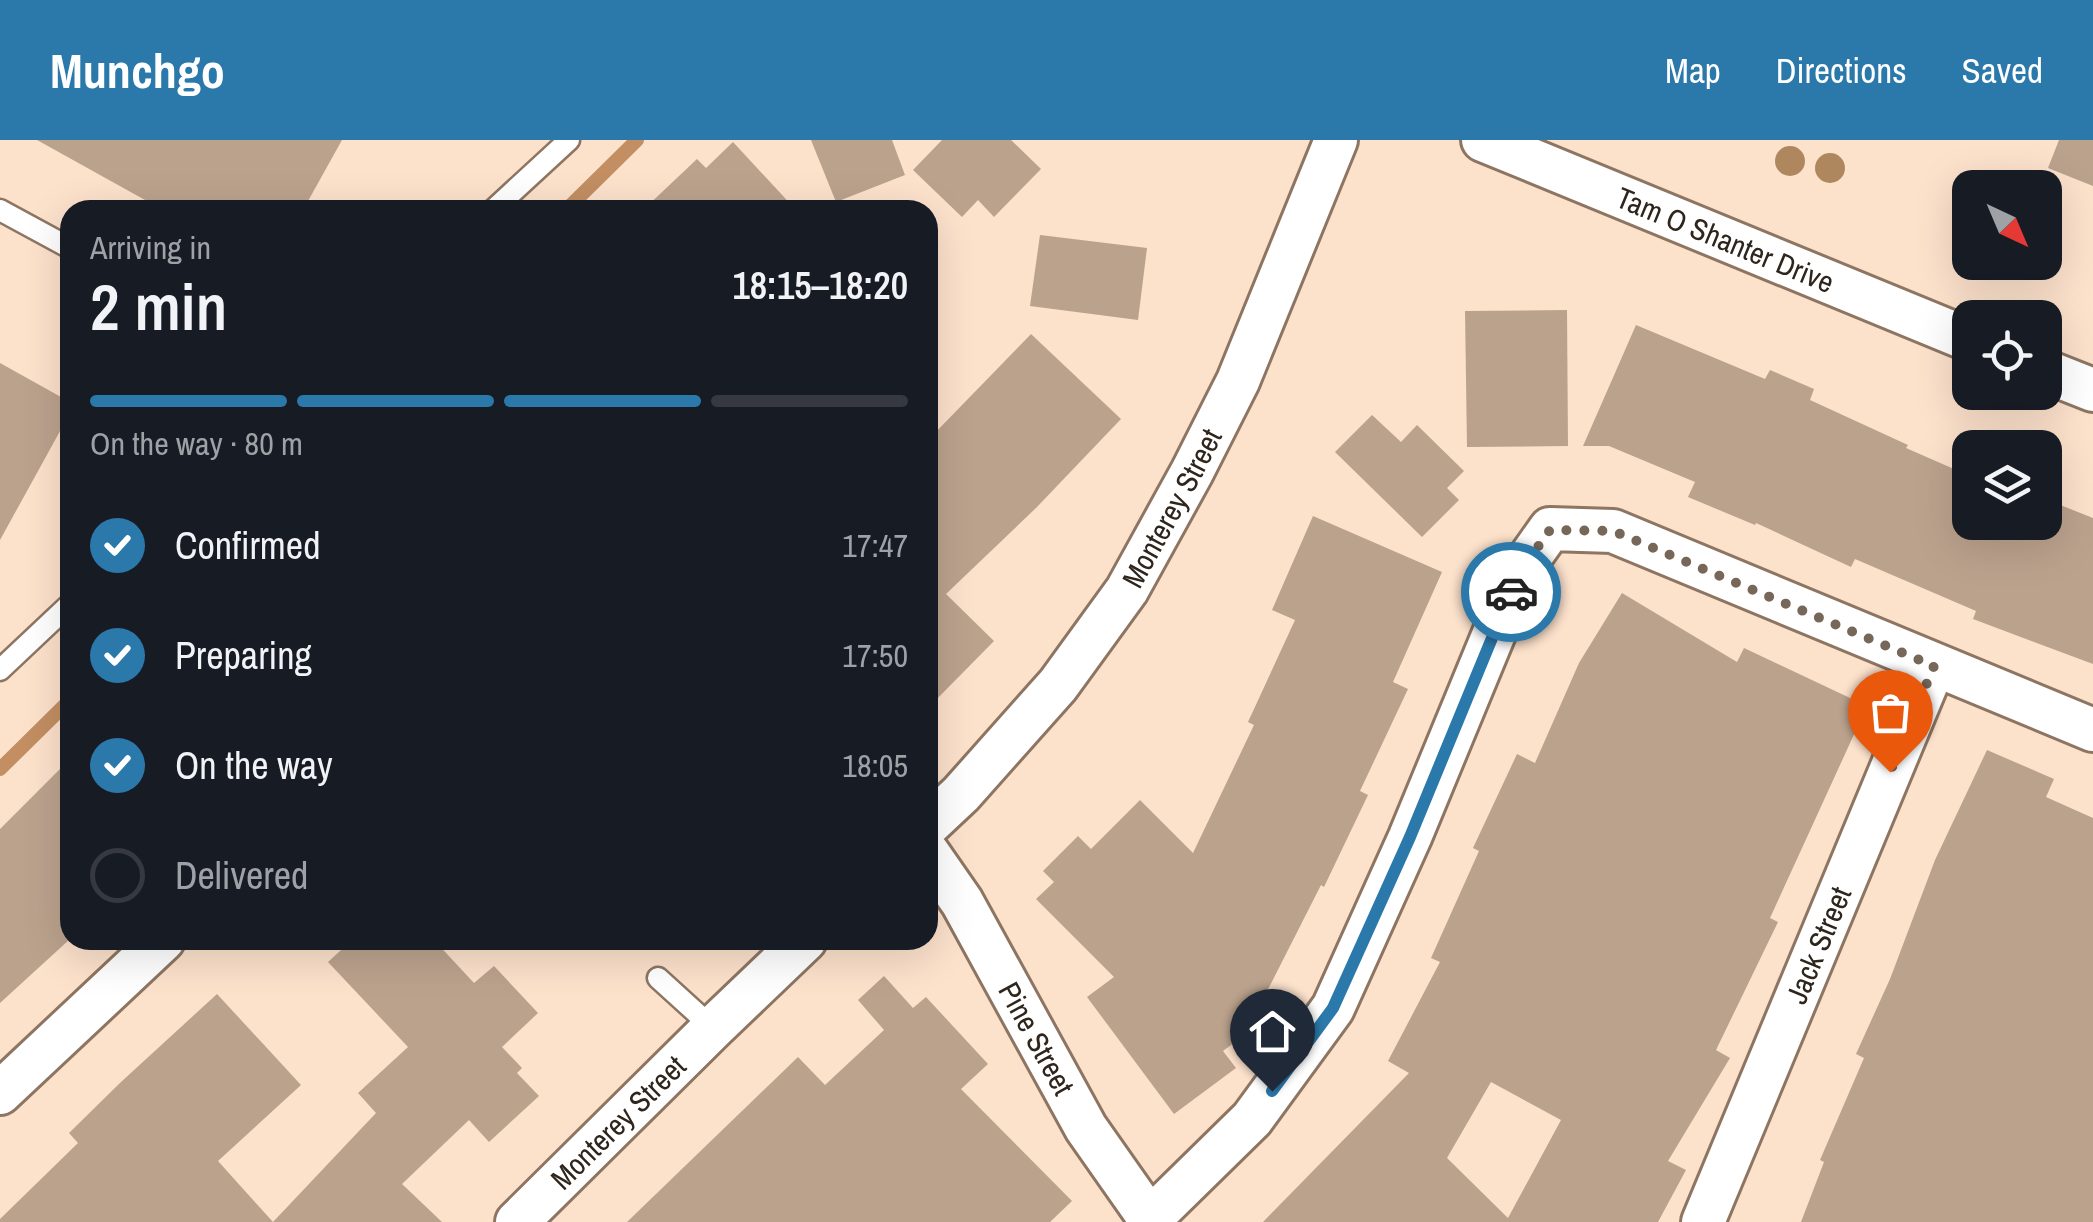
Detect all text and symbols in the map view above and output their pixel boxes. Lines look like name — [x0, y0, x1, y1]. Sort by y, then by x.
text: Munchgo — [50, 38, 225, 103]
text: Map — [1665, 47, 1721, 94]
text: Directions — [1776, 47, 1907, 94]
text: Saved — [1962, 47, 2043, 94]
north arrow — [1952, 170, 2062, 280]
map controls — [1952, 170, 2062, 540]
street label: Tam O Shanter Drive — [1611, 177, 1840, 302]
text: Arriving in — [90, 226, 211, 269]
text: 18:15–18:20 — [732, 260, 908, 311]
text: 2 min — [90, 263, 227, 350]
button: locate — [1952, 300, 2062, 410]
text: On the way · 80 m — [90, 422, 303, 465]
street label: Monterey Street — [1112, 422, 1231, 595]
button: layers — [1952, 430, 2062, 540]
icon: check — [90, 518, 145, 573]
text: Confirmed — [175, 520, 320, 571]
text: 17:47 — [842, 524, 908, 567]
courier — [1461, 542, 1561, 642]
icon: car — [1484, 565, 1539, 620]
icon: check — [90, 628, 145, 683]
text: Preparing — [175, 630, 312, 681]
text: 17:50 — [842, 634, 908, 677]
pin — [1848, 670, 1933, 773]
icon: bag — [1863, 685, 1918, 740]
icon: check — [90, 738, 145, 793]
text: On the way — [175, 740, 333, 791]
text: 18:05 — [842, 744, 908, 787]
text: Delivered — [175, 850, 308, 901]
street label: Jack Street — [1776, 880, 1860, 1009]
street label: Pine Street — [990, 975, 1084, 1102]
pin — [1230, 989, 1315, 1092]
icon: home — [1245, 1004, 1300, 1059]
street label: Monterey Street — [542, 1046, 694, 1198]

